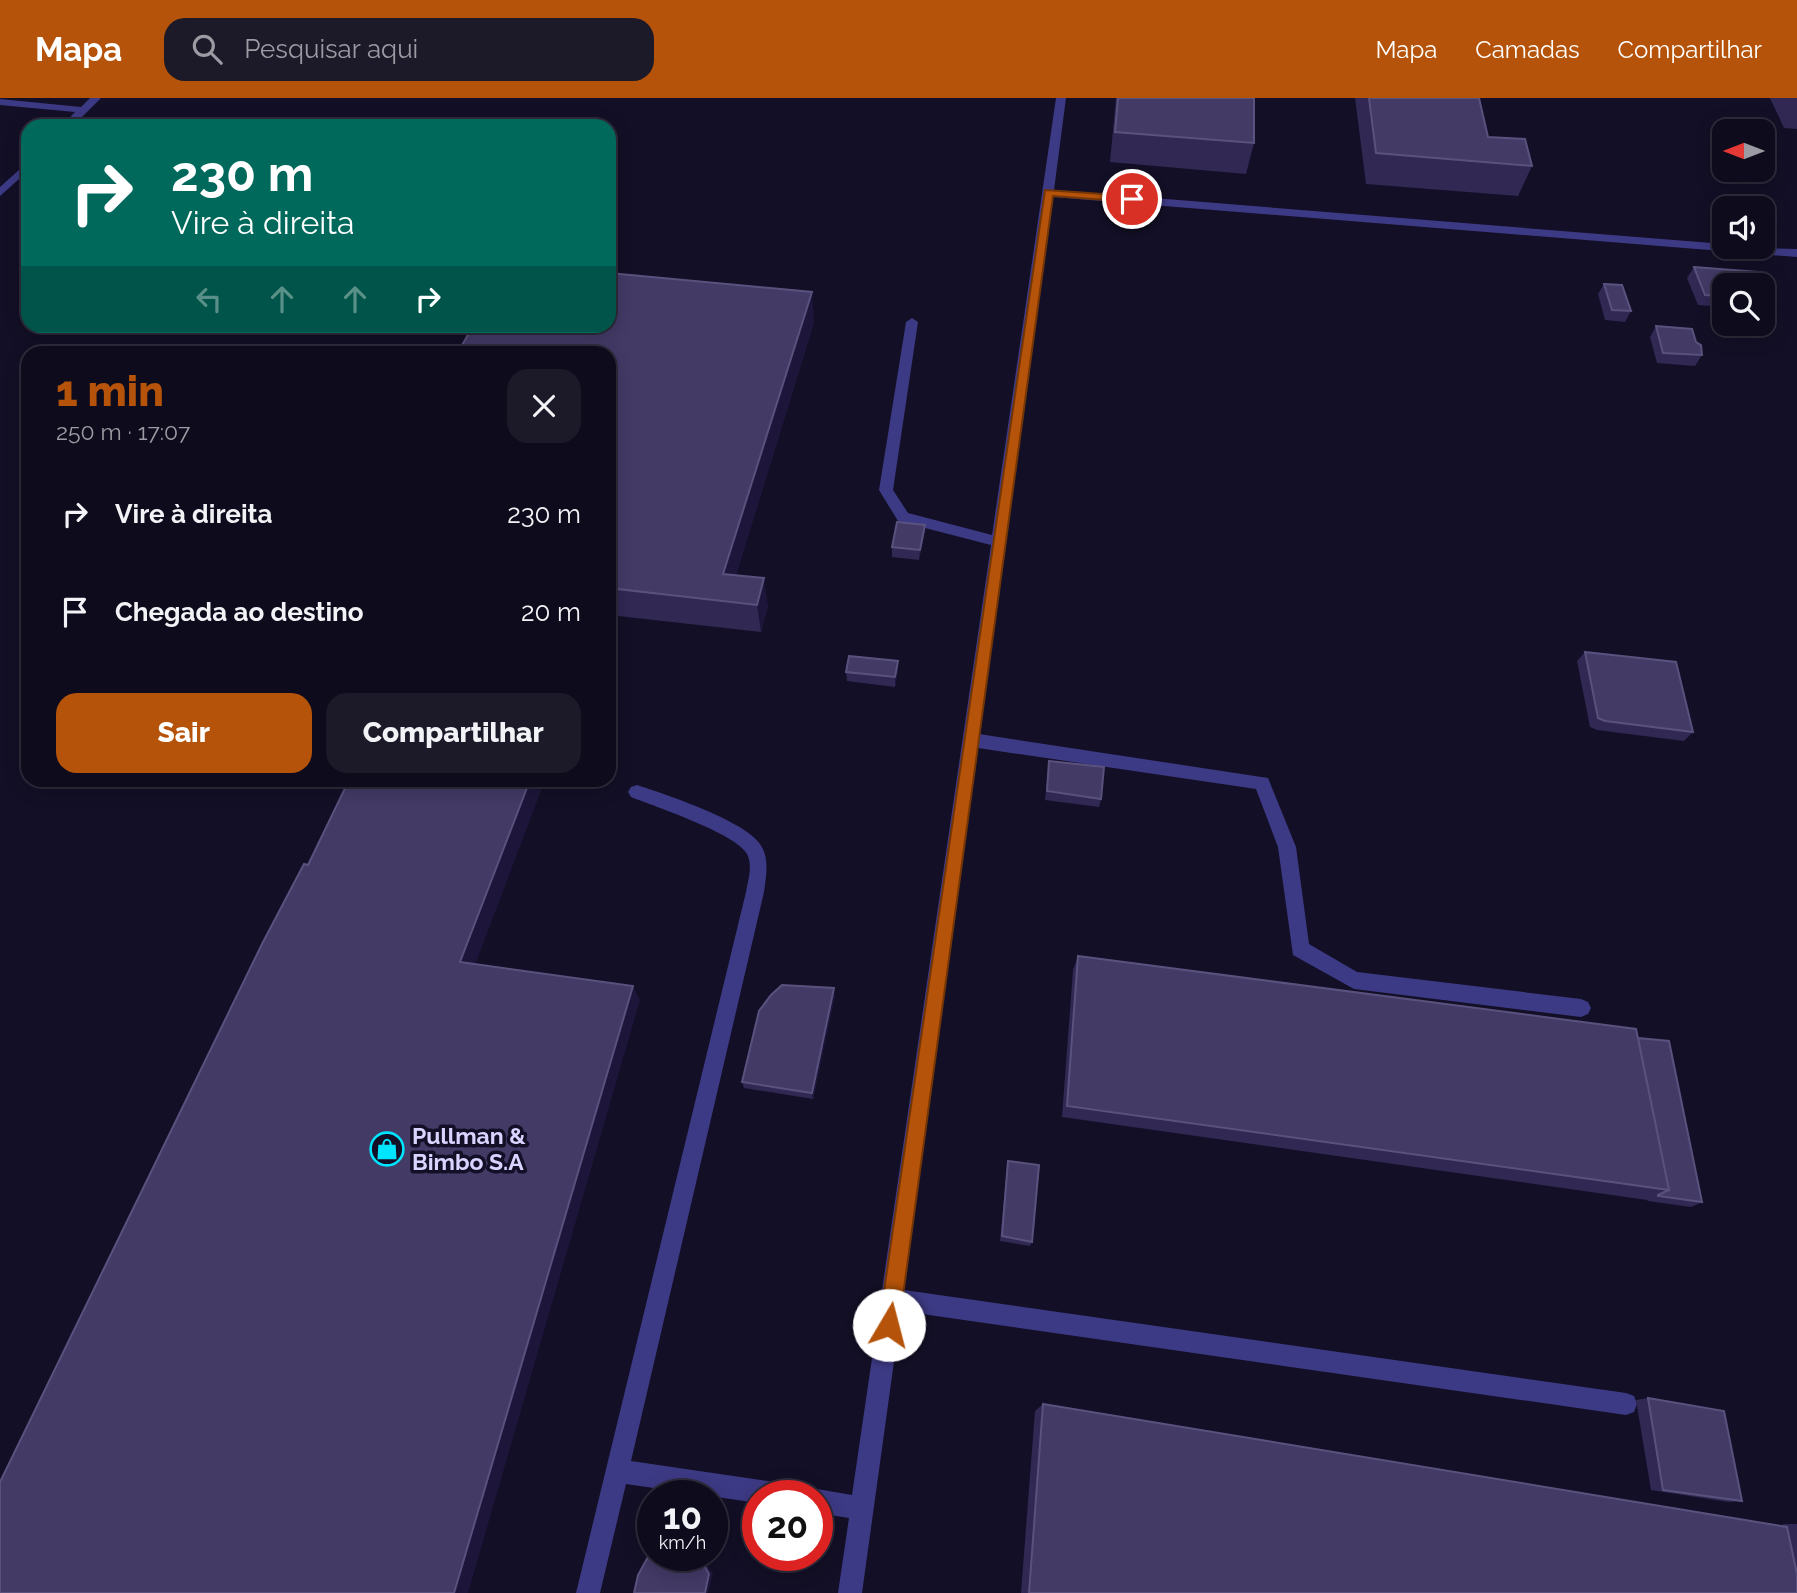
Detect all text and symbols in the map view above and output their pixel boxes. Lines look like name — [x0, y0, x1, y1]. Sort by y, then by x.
search box — [164, 18, 654, 81]
text: Mapa — [35, 30, 122, 69]
icon: search — [188, 30, 226, 68]
text: Pesquisar aqui — [244, 34, 418, 64]
text: Mapa — [1375, 35, 1437, 64]
text: Camadas — [1475, 35, 1580, 64]
text: Compartilhar — [1618, 35, 1762, 64]
north arrow — [1712, 119, 1774, 182]
map controls — [1712, 119, 1775, 336]
text: 230 m — [171, 145, 313, 202]
icon: right — [56, 147, 147, 238]
pin — [1102, 169, 1162, 229]
icon: arrive — [1113, 180, 1151, 218]
button: sound — [1712, 196, 1775, 259]
text: Vire à direita — [171, 204, 354, 241]
button: search — [1712, 273, 1775, 336]
icon: left — [190, 280, 228, 318]
icon: ahead — [263, 280, 301, 318]
icon: ahead — [336, 280, 374, 318]
icon: right — [409, 280, 447, 318]
text: 1 min — [56, 367, 164, 416]
button: close — [507, 369, 581, 443]
text: 250 m · 17:07 — [56, 418, 190, 445]
icon: right — [56, 495, 94, 533]
text: Vire à direita — [115, 499, 272, 529]
text: 230 m — [507, 499, 581, 529]
icon: arrive — [56, 593, 94, 631]
text: Chegada ao destino — [115, 597, 364, 627]
text: 20 m — [521, 597, 581, 627]
button: Sair — [56, 693, 312, 773]
button: Compartilhar — [326, 693, 581, 773]
place label: Pullman & Bimbo S.A — [412, 1122, 526, 1175]
shop icon: Pullman & Bimbo S.A — [368, 1130, 406, 1168]
position arrow — [852, 1288, 926, 1362]
speed limit sign: 20 — [742, 1480, 833, 1571]
text: 10 — [663, 1496, 702, 1537]
text: km/h — [659, 1532, 706, 1553]

